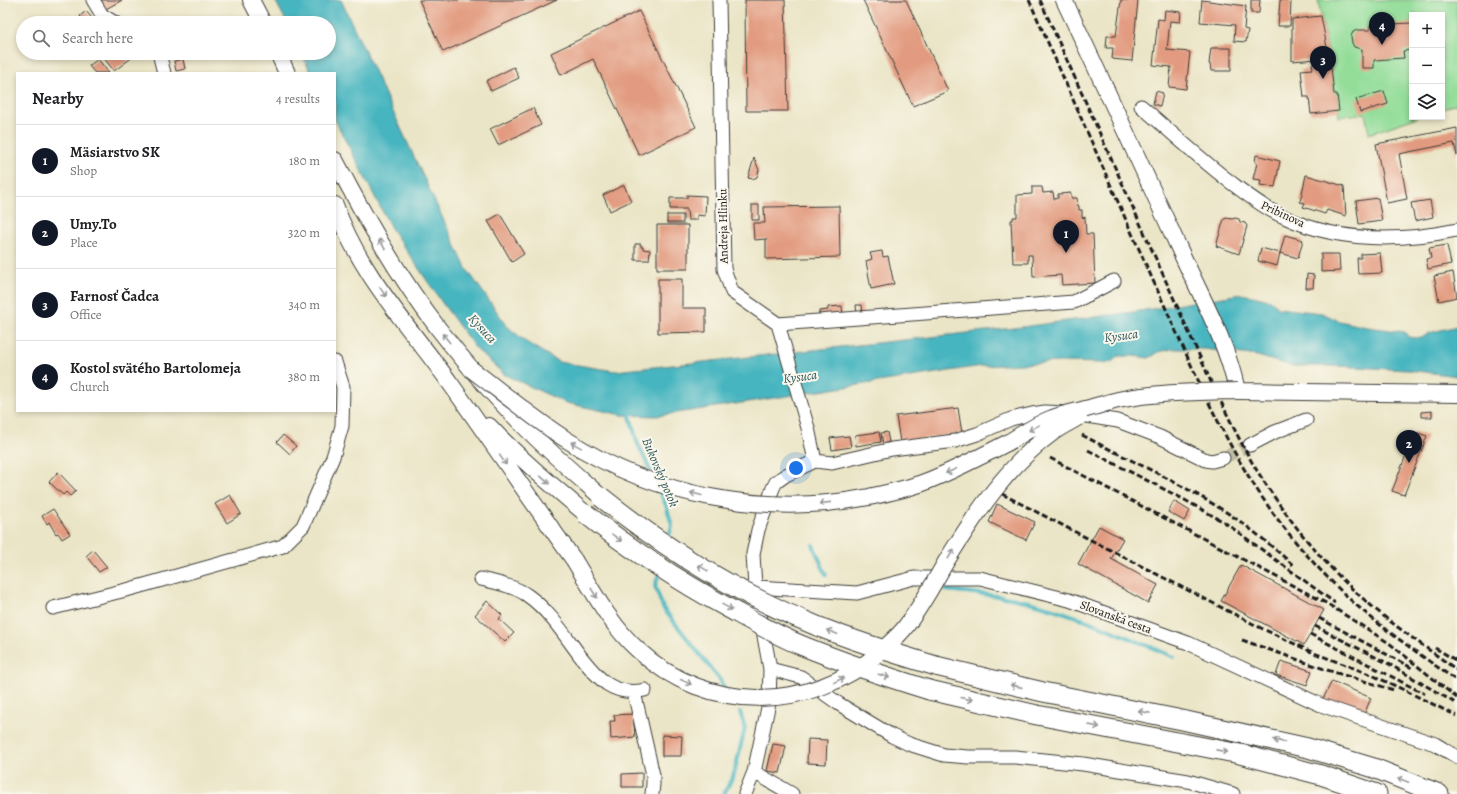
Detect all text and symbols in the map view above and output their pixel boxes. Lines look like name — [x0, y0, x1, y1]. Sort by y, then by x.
pin: 4 — [1369, 12, 1395, 45]
map controls — [1409, 12, 1445, 120]
button: + — [1409, 12, 1445, 48]
search box — [16, 16, 336, 60]
icon: search — [30, 27, 52, 49]
text: Search here — [62, 28, 133, 48]
pin: 3 — [1310, 46, 1336, 79]
button: − — [1409, 48, 1445, 84]
button: layers — [1409, 84, 1445, 120]
text: Nearby — [32, 87, 83, 110]
text: 4 results — [276, 90, 320, 107]
text: Mäsiarstvo SK — [70, 142, 160, 162]
text: 1 — [43, 152, 47, 169]
text: 180 m — [289, 152, 320, 169]
text: Shop — [70, 162, 97, 179]
street label: Andreja Hlinku — [714, 188, 732, 265]
street label: Pribinova — [1258, 197, 1308, 231]
text: Umy.To — [70, 214, 117, 234]
pin: 1 — [1053, 220, 1079, 253]
text: 2 — [42, 224, 48, 241]
text: 320 m — [288, 224, 320, 241]
text: Place — [70, 234, 98, 251]
one-way arrow — [378, 238, 386, 250]
text: Farnosť Čadca — [70, 286, 159, 306]
one-way arrow — [379, 287, 387, 298]
text: 3 — [42, 296, 48, 313]
text: 340 m — [288, 296, 320, 313]
text: Office — [70, 306, 102, 323]
water label: Kysuca — [465, 310, 500, 347]
water label: Kysuca — [1103, 325, 1139, 346]
one-way arrow — [442, 333, 451, 344]
text: Kostol svätého Bartolomeja — [70, 358, 241, 378]
water label: Kysuca — [782, 366, 818, 387]
text: 4 — [42, 368, 48, 385]
text: 380 m — [288, 368, 320, 385]
text: Church — [70, 378, 109, 395]
one-way arrow — [1028, 424, 1040, 432]
pin: 2 — [1396, 430, 1422, 463]
water label: Bukovský potok — [638, 435, 683, 510]
one-way arrow — [570, 441, 582, 449]
one-way arrow — [499, 455, 507, 466]
your location — [786, 458, 806, 478]
one-way arrow — [945, 468, 957, 475]
one-way arrow — [540, 475, 551, 484]
one-way arrow — [690, 489, 703, 497]
one-way arrow — [819, 499, 832, 506]
one-way arrow — [611, 534, 622, 542]
one-way arrow — [948, 548, 956, 560]
one-way arrow — [698, 564, 709, 572]
one-way arrow — [591, 587, 599, 599]
street label: Slovanská cesta — [1078, 597, 1155, 638]
one-way arrow — [721, 604, 733, 612]
one-way arrow — [827, 627, 839, 635]
one-way arrow — [877, 673, 890, 680]
one-way arrow — [833, 676, 845, 683]
one-way arrow — [680, 679, 692, 686]
one-way arrow — [1010, 682, 1023, 689]
one-way arrow — [960, 696, 973, 704]
one-way arrow — [1138, 708, 1151, 716]
one-way arrow — [1088, 722, 1101, 730]
one-way arrow — [1273, 737, 1286, 745]
one-way arrow — [1215, 747, 1228, 755]
one-way arrow — [1397, 775, 1409, 783]

